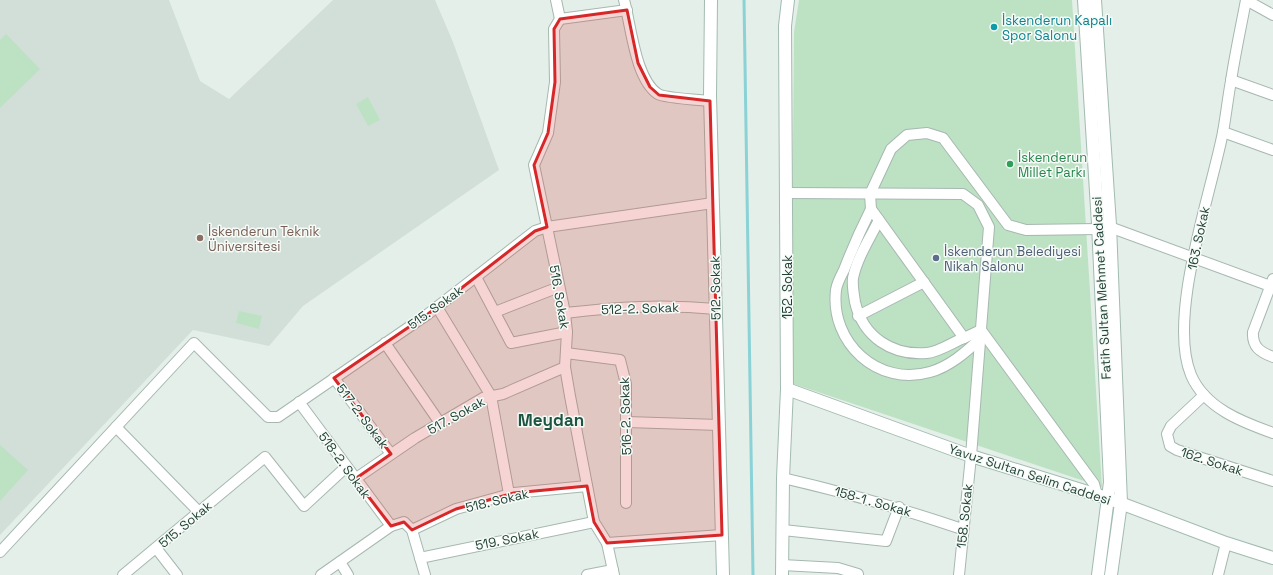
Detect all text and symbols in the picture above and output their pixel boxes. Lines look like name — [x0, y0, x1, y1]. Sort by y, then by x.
place label: İskenderun Kapalı Spor Salonu — [1002, 12, 1112, 44]
marker: İskenderun Kapalı Spor Salonu — [989, 22, 999, 32]
place label: İskenderun Millet Parkı — [1018, 149, 1087, 181]
marker: İskenderun Millet Parkı — [1005, 159, 1015, 169]
street label: Fatih Sultan Mehmet Caddesi — [1088, 196, 1115, 380]
street label: 163. Sokak — [1183, 205, 1214, 272]
place label: İskenderun Teknik Üniversitesi — [208, 223, 319, 255]
marker: İskenderun Teknik Üniversitesi — [195, 233, 205, 243]
place label: İskenderun Belediyesi Nikah Salonu — [944, 243, 1081, 275]
marker: İskenderun Belediyesi Nikah Salonu — [931, 253, 941, 263]
street label: 152. Sokak — [779, 255, 796, 319]
street label: 512. Sokak — [706, 256, 725, 320]
street label: 516. Sokak — [546, 264, 573, 330]
street label: 515. Sokak — [404, 282, 466, 333]
street label: 512-2. Sokak — [601, 299, 679, 318]
street label: 516-2. Sokak — [616, 377, 635, 455]
street label: 517-2. Sokak — [333, 380, 393, 452]
street label: 517. Sokak — [425, 393, 488, 438]
district label: Meydan — [518, 409, 584, 431]
street label: 518-2. Sokak — [315, 429, 375, 502]
street label: Yavuz Sultan Selim Caddesi — [947, 440, 1113, 509]
street label: 162. Sokak — [1178, 443, 1245, 480]
street label: 158-1 . Sokak — [832, 482, 913, 521]
street label: 158. Sokak — [953, 483, 976, 549]
street label: 518. Sokak — [464, 485, 531, 516]
street label: 515. Sokak — [155, 497, 215, 552]
street label: 519. Sokak — [474, 525, 540, 554]

